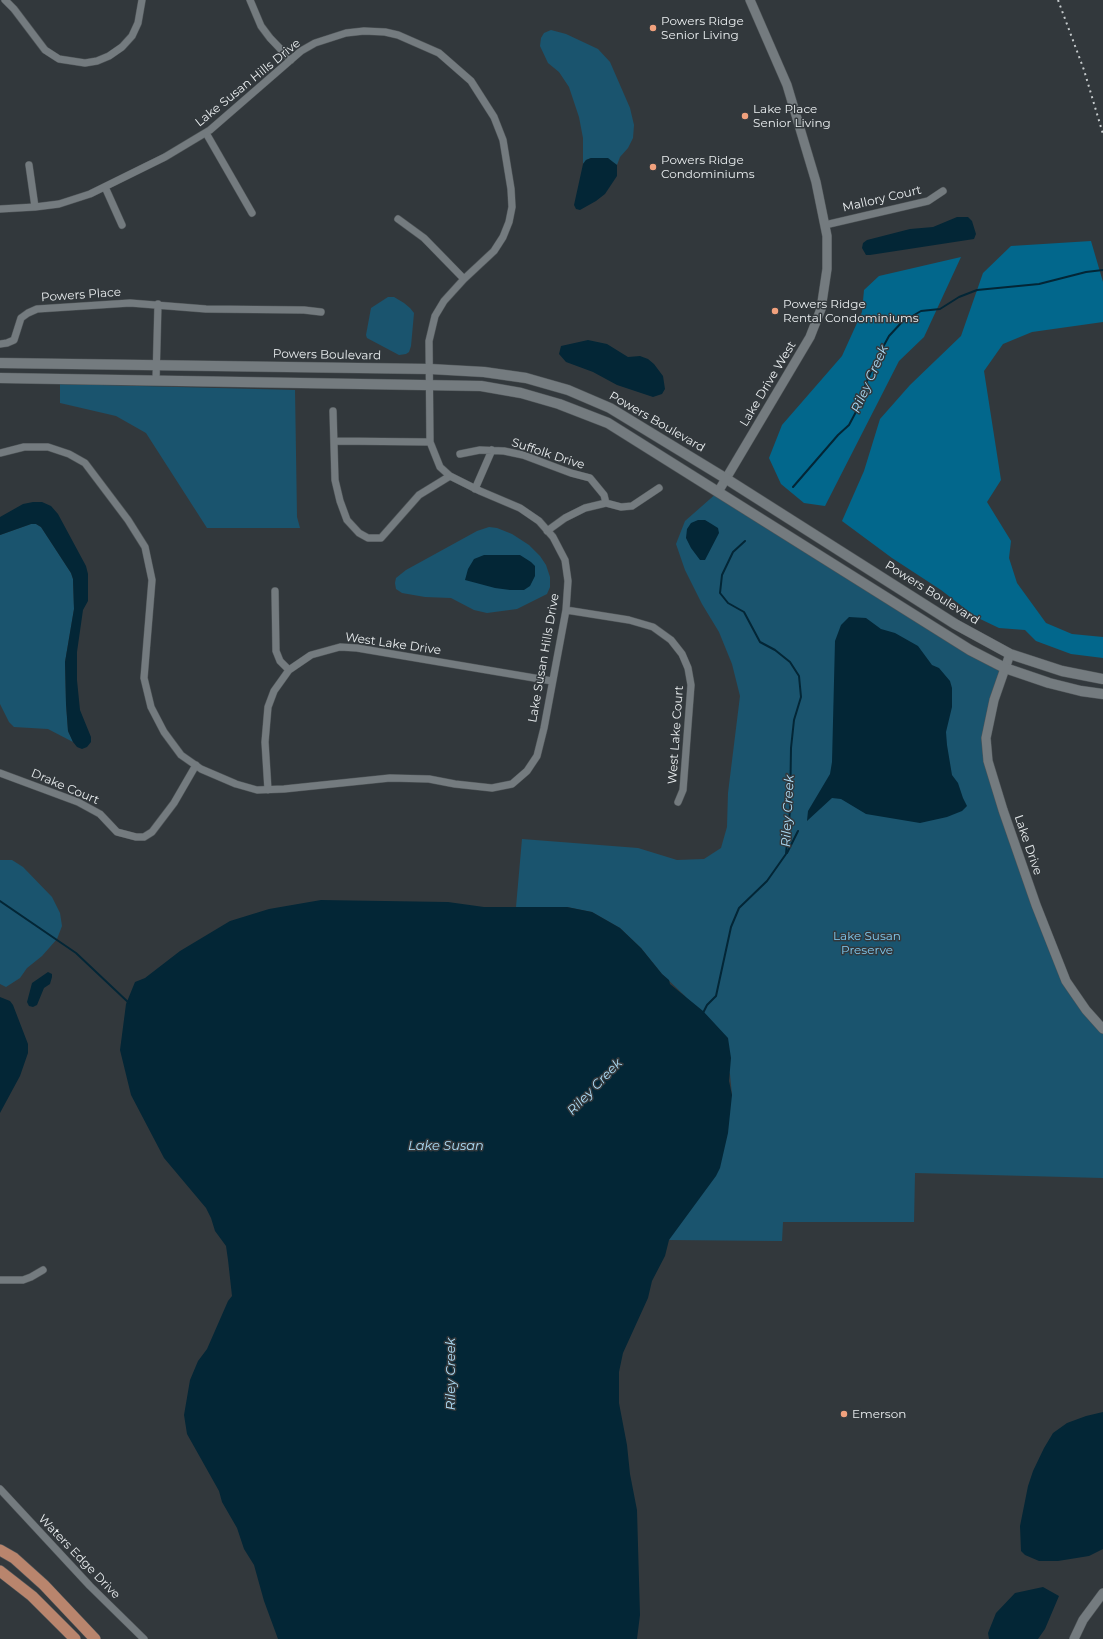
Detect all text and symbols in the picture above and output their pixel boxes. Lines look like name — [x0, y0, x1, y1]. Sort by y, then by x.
place label: Powers Ridge Senior Living — [661, 14, 744, 42]
marker: Powers Ridge Senior Living — [648, 23, 658, 33]
street label: Lake Susan Hills Drive — [193, 36, 303, 130]
place label: Lake Place Senior Living — [753, 102, 831, 130]
marker: Lake Place Senior Living — [740, 111, 750, 121]
place label: Powers Ridge Condominiums — [661, 153, 754, 181]
marker: Powers Ridge Condominiums — [648, 162, 658, 172]
street label: Mallory Court — [841, 183, 923, 215]
street label: Powers Place — [41, 285, 121, 305]
place label: Powers Ridge Rental Condominiums — [783, 297, 919, 325]
marker: Powers Ridge Rental Condominiums — [770, 306, 780, 316]
street label: Lake Drive West — [737, 339, 799, 429]
water label: Riley Creek — [848, 343, 892, 415]
street label: Powers Boulevard — [273, 347, 381, 363]
street label: Powers Boulevard — [606, 389, 708, 455]
street label: Suffolk Drive — [510, 435, 586, 473]
street label: Powers Boulevard — [882, 558, 982, 628]
street label: Lake Susan Hills Drive — [526, 592, 562, 724]
street label: West Lake Drive — [344, 630, 442, 658]
street label: West Lake Court — [665, 685, 687, 785]
street label: Drake Court — [29, 766, 101, 808]
water label: Riley Creek — [778, 774, 798, 848]
street label: Lake Drive — [1011, 813, 1045, 877]
park label: Lake Susan Preserve — [833, 929, 901, 957]
water label: Riley Creek — [564, 1056, 626, 1118]
water label: Lake Susan — [408, 1138, 484, 1154]
water label: Riley Creek — [443, 1338, 459, 1410]
place label: Emerson — [852, 1407, 906, 1421]
marker: Emerson — [839, 1409, 849, 1419]
street label: Waters Edge Drive — [35, 1512, 123, 1602]

